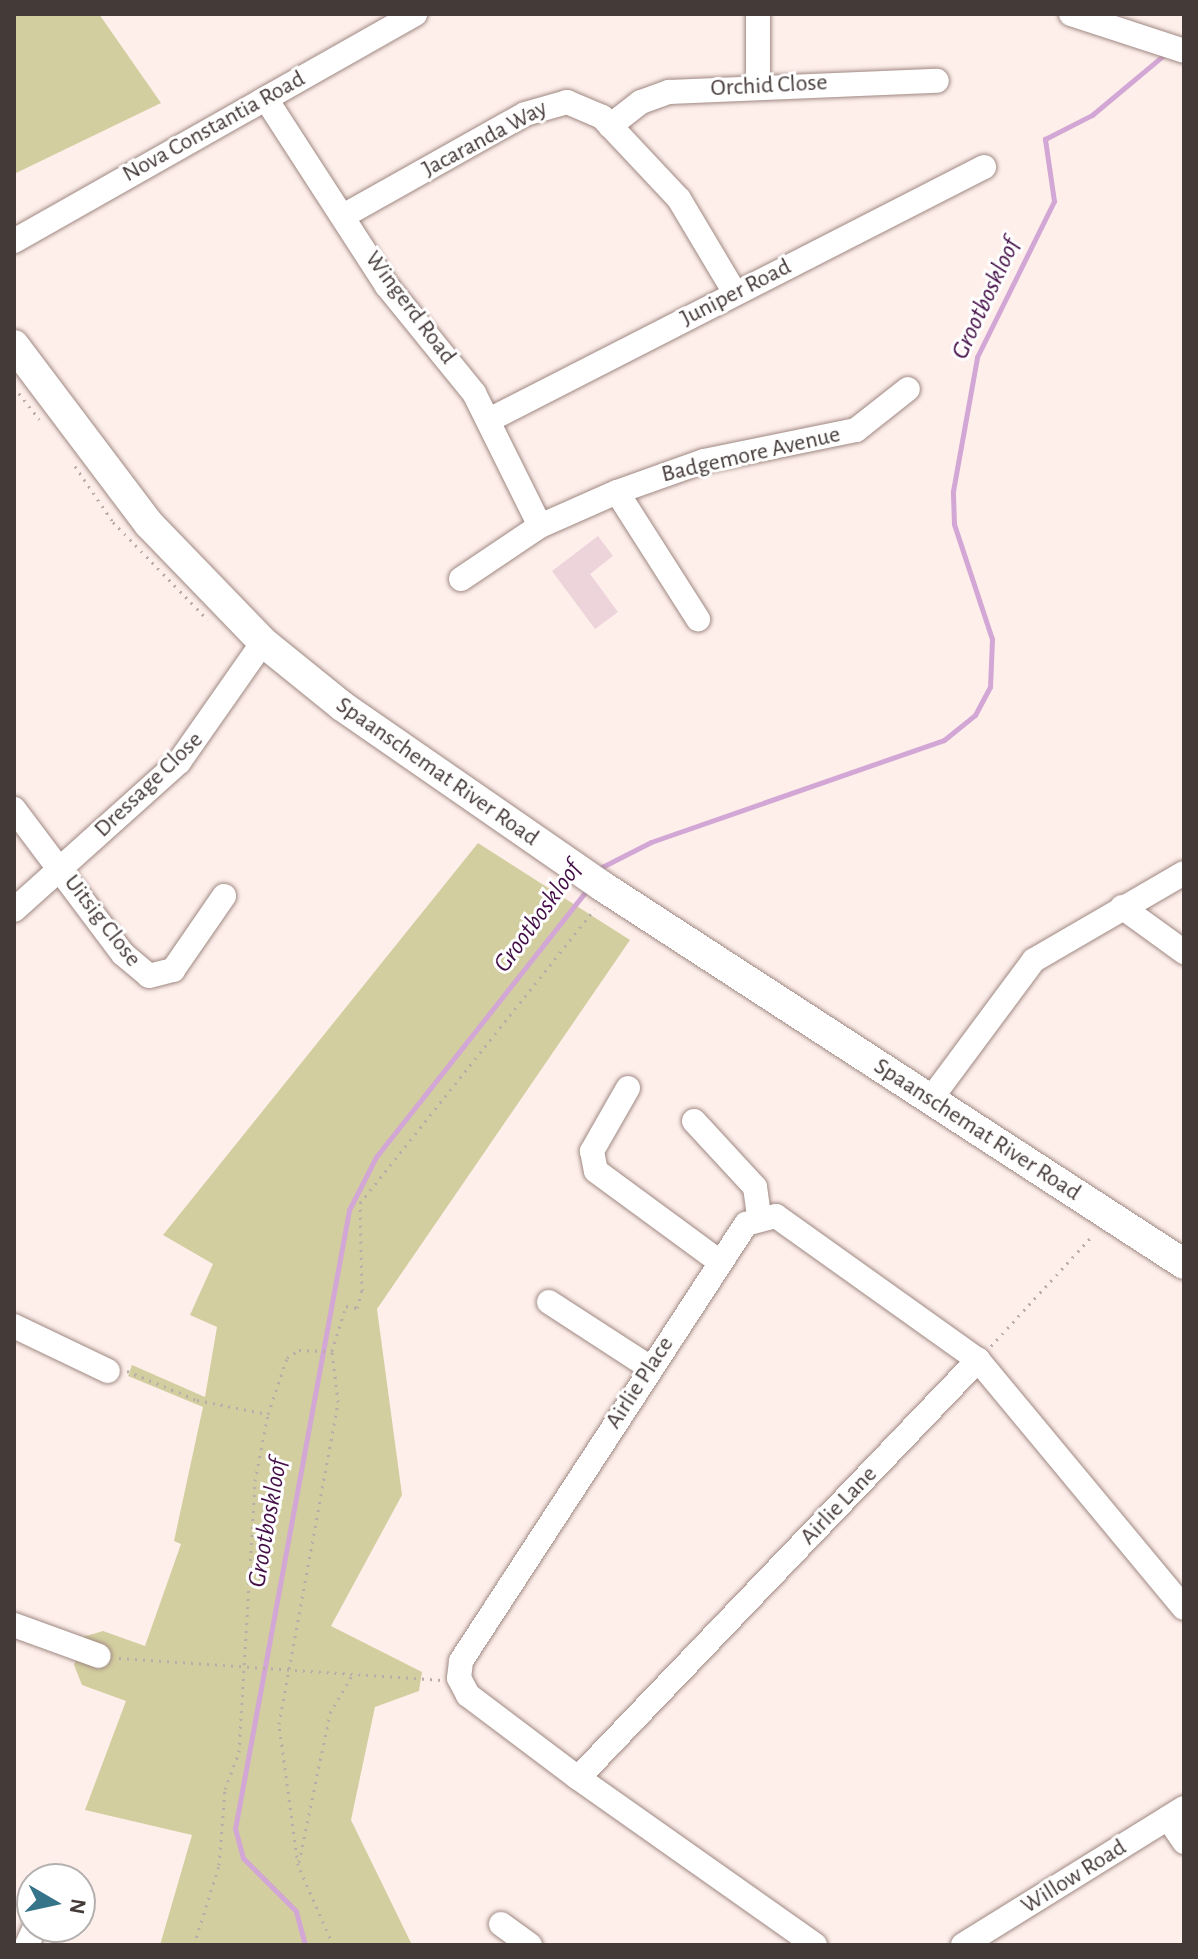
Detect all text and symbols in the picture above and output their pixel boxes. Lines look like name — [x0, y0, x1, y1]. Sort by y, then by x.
street label: Nova Constantia Road — [118, 65, 310, 189]
street label: Orchid Close — [710, 69, 828, 103]
street label: Jacaranda Way — [418, 94, 552, 184]
water label: Grootboskloof — [944, 234, 1028, 364]
street label: Wingerd Road — [358, 246, 462, 370]
street label: Juniper Road — [676, 253, 796, 333]
street label: Badgemore Avenue — [659, 420, 843, 490]
street label: Spaanschemat River Road — [330, 691, 544, 853]
street label: Dressage Close — [89, 726, 209, 844]
water label: Grootboskloof — [487, 855, 589, 979]
street label: Uitsig Close — [57, 869, 147, 973]
street label: Spaanschemat River Road — [868, 1052, 1086, 1208]
street label: Airlie Place — [600, 1332, 680, 1434]
water label: Grootboskloof — [241, 1456, 295, 1590]
street label: Airlie Lane — [794, 1461, 884, 1551]
street label: Willow Road — [1016, 1833, 1132, 1921]
north arrow — [16, 1863, 96, 1943]
text: N — [66, 1897, 90, 1916]

